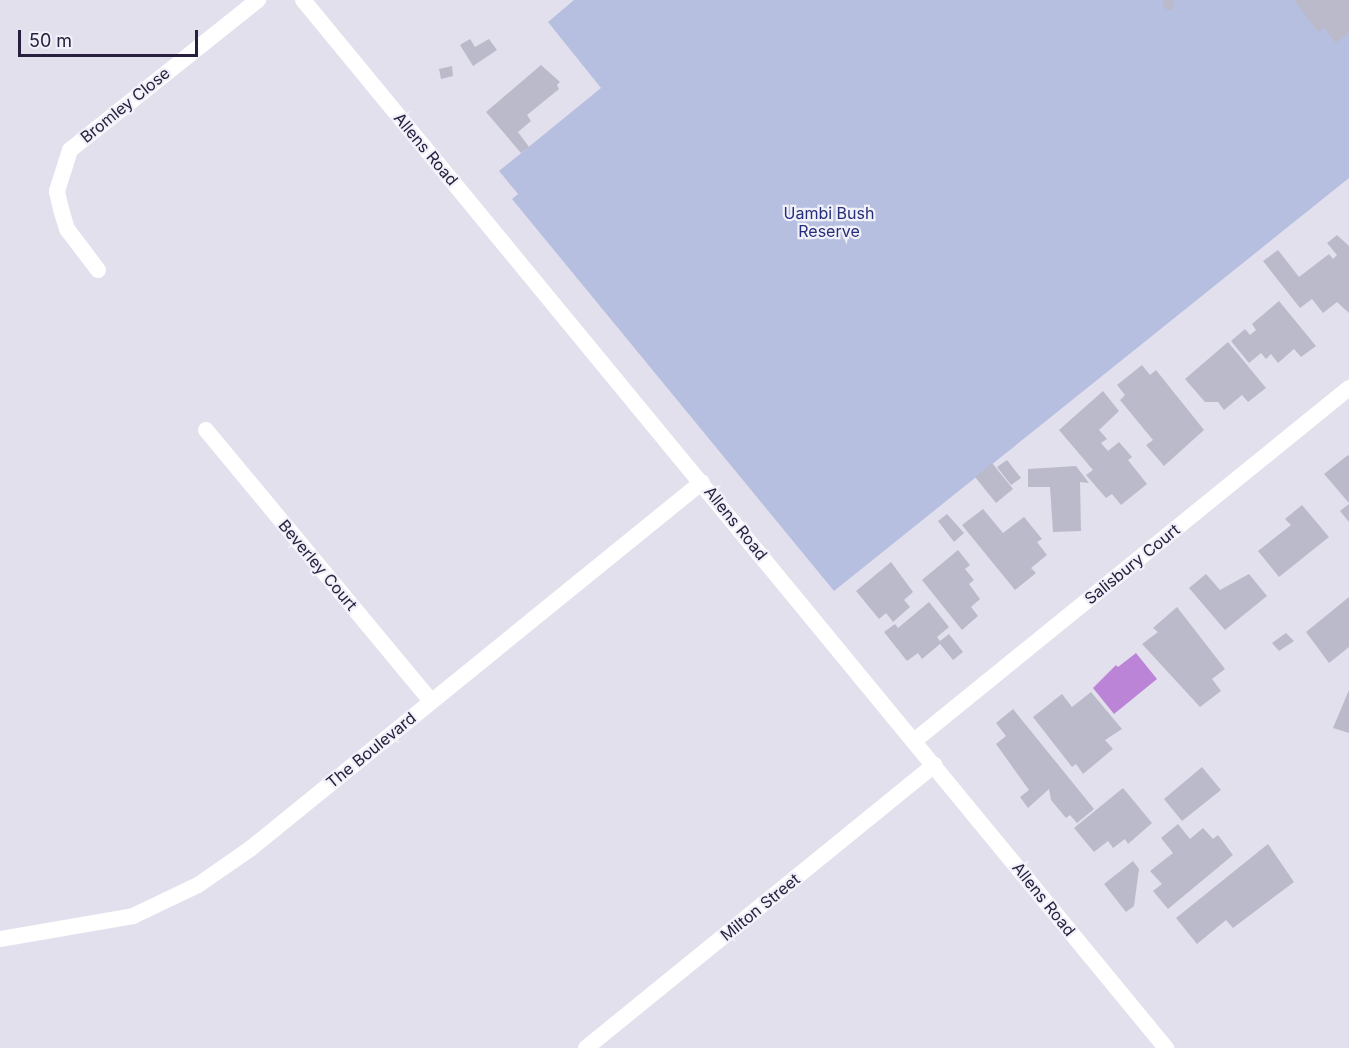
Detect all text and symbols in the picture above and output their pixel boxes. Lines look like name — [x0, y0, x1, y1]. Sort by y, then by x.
scale bar — [21, 18, 201, 56]
text: 50 m — [29, 30, 72, 51]
street label: Bromley Close — [77, 63, 173, 147]
street label: Allens Road — [390, 109, 462, 189]
park label: Uambi Bush Reserve — [784, 203, 874, 241]
street label: Allens Road — [701, 482, 771, 564]
street label: Beverley Court — [275, 516, 361, 614]
street label: Salisbury Court — [1081, 520, 1183, 608]
street label: The Boulevard — [322, 708, 420, 792]
street label: Allens Road — [1009, 858, 1079, 940]
street label: Milton Street — [717, 869, 803, 945]

